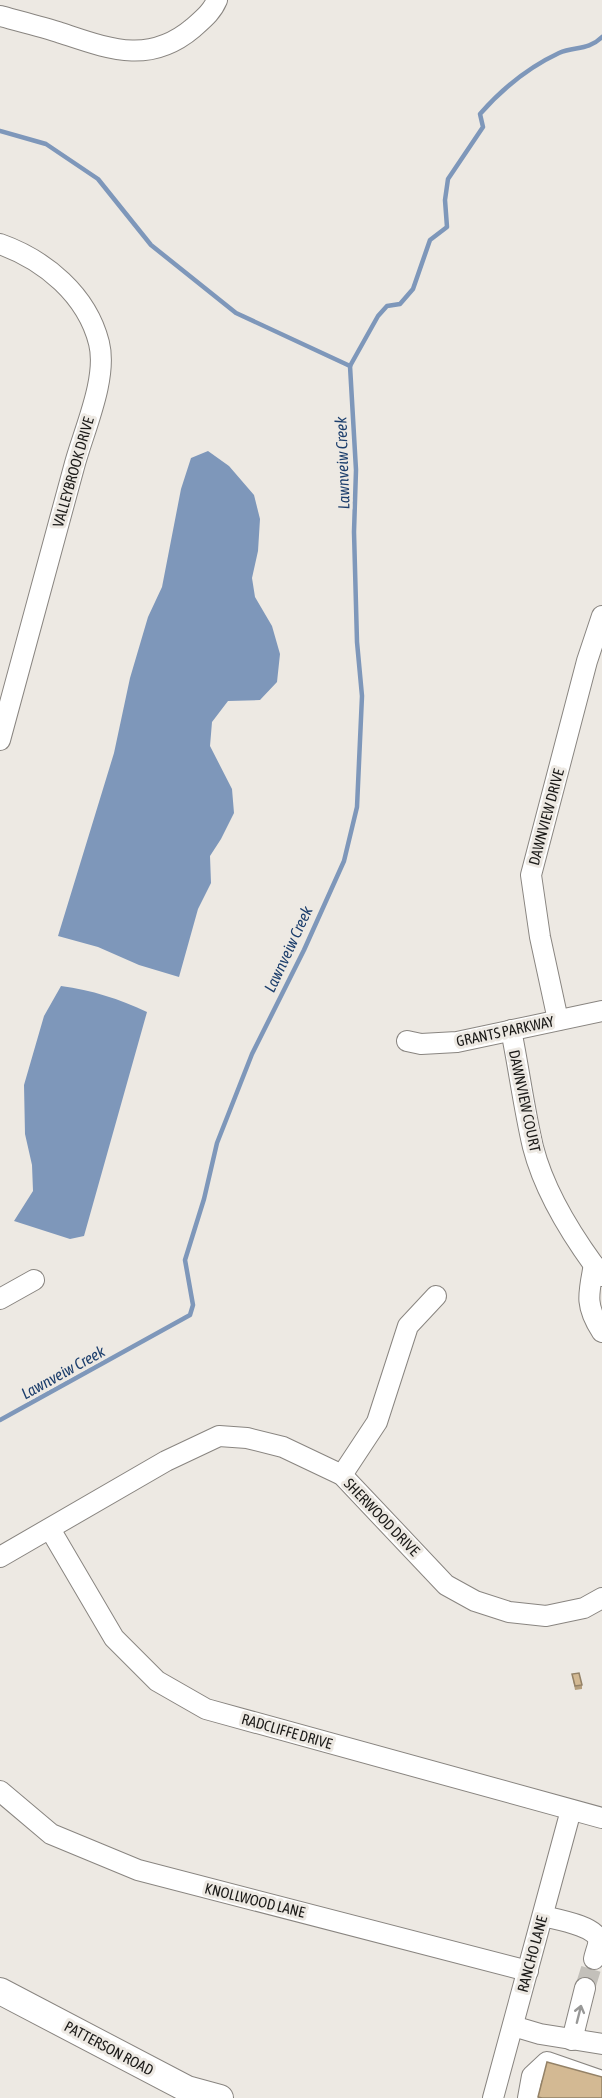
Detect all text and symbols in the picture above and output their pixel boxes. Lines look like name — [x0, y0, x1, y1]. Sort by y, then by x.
street label: VALLEYBROOK DRIVE — [49, 414, 97, 529]
water label: Lawnveiw Creek — [331, 415, 353, 510]
street label: DAWNVIEW DRIVE — [525, 766, 567, 867]
water label: Lawnveiw Creek — [260, 902, 316, 995]
street label: GRANTS PARKWAY — [455, 1012, 556, 1050]
street label: DAWNVIEW COURT — [506, 1048, 544, 1154]
water label: Lawnveiw Creek — [18, 1341, 109, 1402]
street label: SHERWOOD DRIVE — [341, 1475, 424, 1560]
street label: RADCLIFFE DRIVE — [240, 1710, 335, 1752]
street label: KNOLLWOOD LANE — [203, 1879, 308, 1921]
street label: RANCHO LANE — [514, 1913, 551, 1994]
one-way arrow — [573, 2005, 585, 2024]
street label: PATTERSON ROAD — [62, 2017, 156, 2079]

